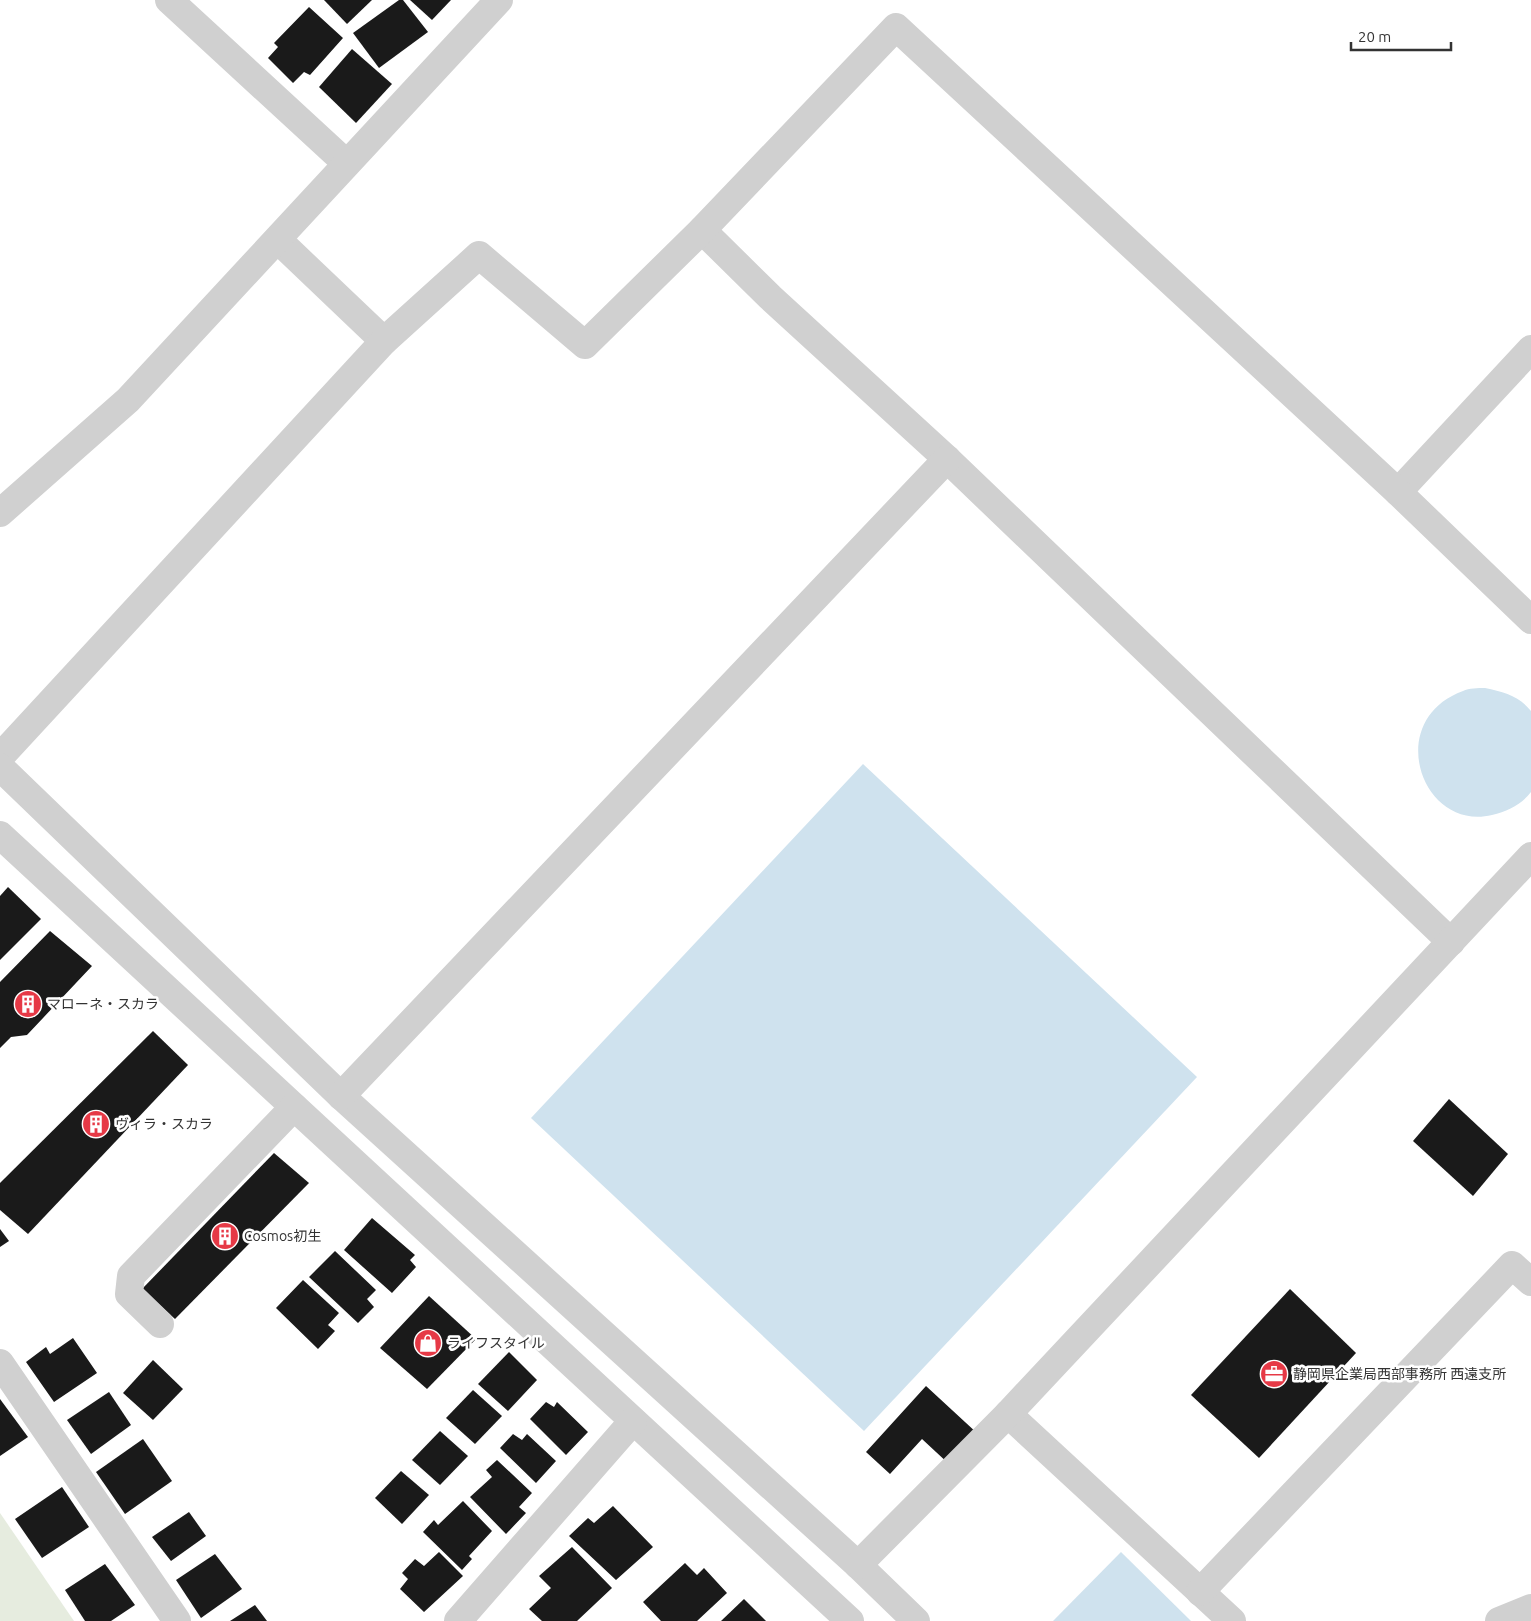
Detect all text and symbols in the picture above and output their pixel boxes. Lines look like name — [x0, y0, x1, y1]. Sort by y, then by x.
scale bar — [1351, 20, 1451, 52]
text: 20 m — [1358, 28, 1391, 45]
building icon: マローネ・スカラ — [13, 989, 43, 1019]
place label: マローネ・スカラ — [47, 996, 159, 1012]
building icon: ヴィラ・スカラ — [81, 1109, 111, 1139]
place label: ヴィラ・スカラ — [115, 1116, 213, 1132]
building icon: Cosmos初生 — [210, 1221, 240, 1251]
place label: Cosmos初生 — [244, 1228, 321, 1244]
shop icon: ライフスタイル — [413, 1328, 443, 1358]
place label: ライフスタイル — [447, 1335, 545, 1351]
office icon: 静岡県企業局西部事務所 西遠支所 — [1259, 1359, 1289, 1389]
place label: 静岡県企業局西部事務所 西遠支所 — [1293, 1366, 1506, 1382]

